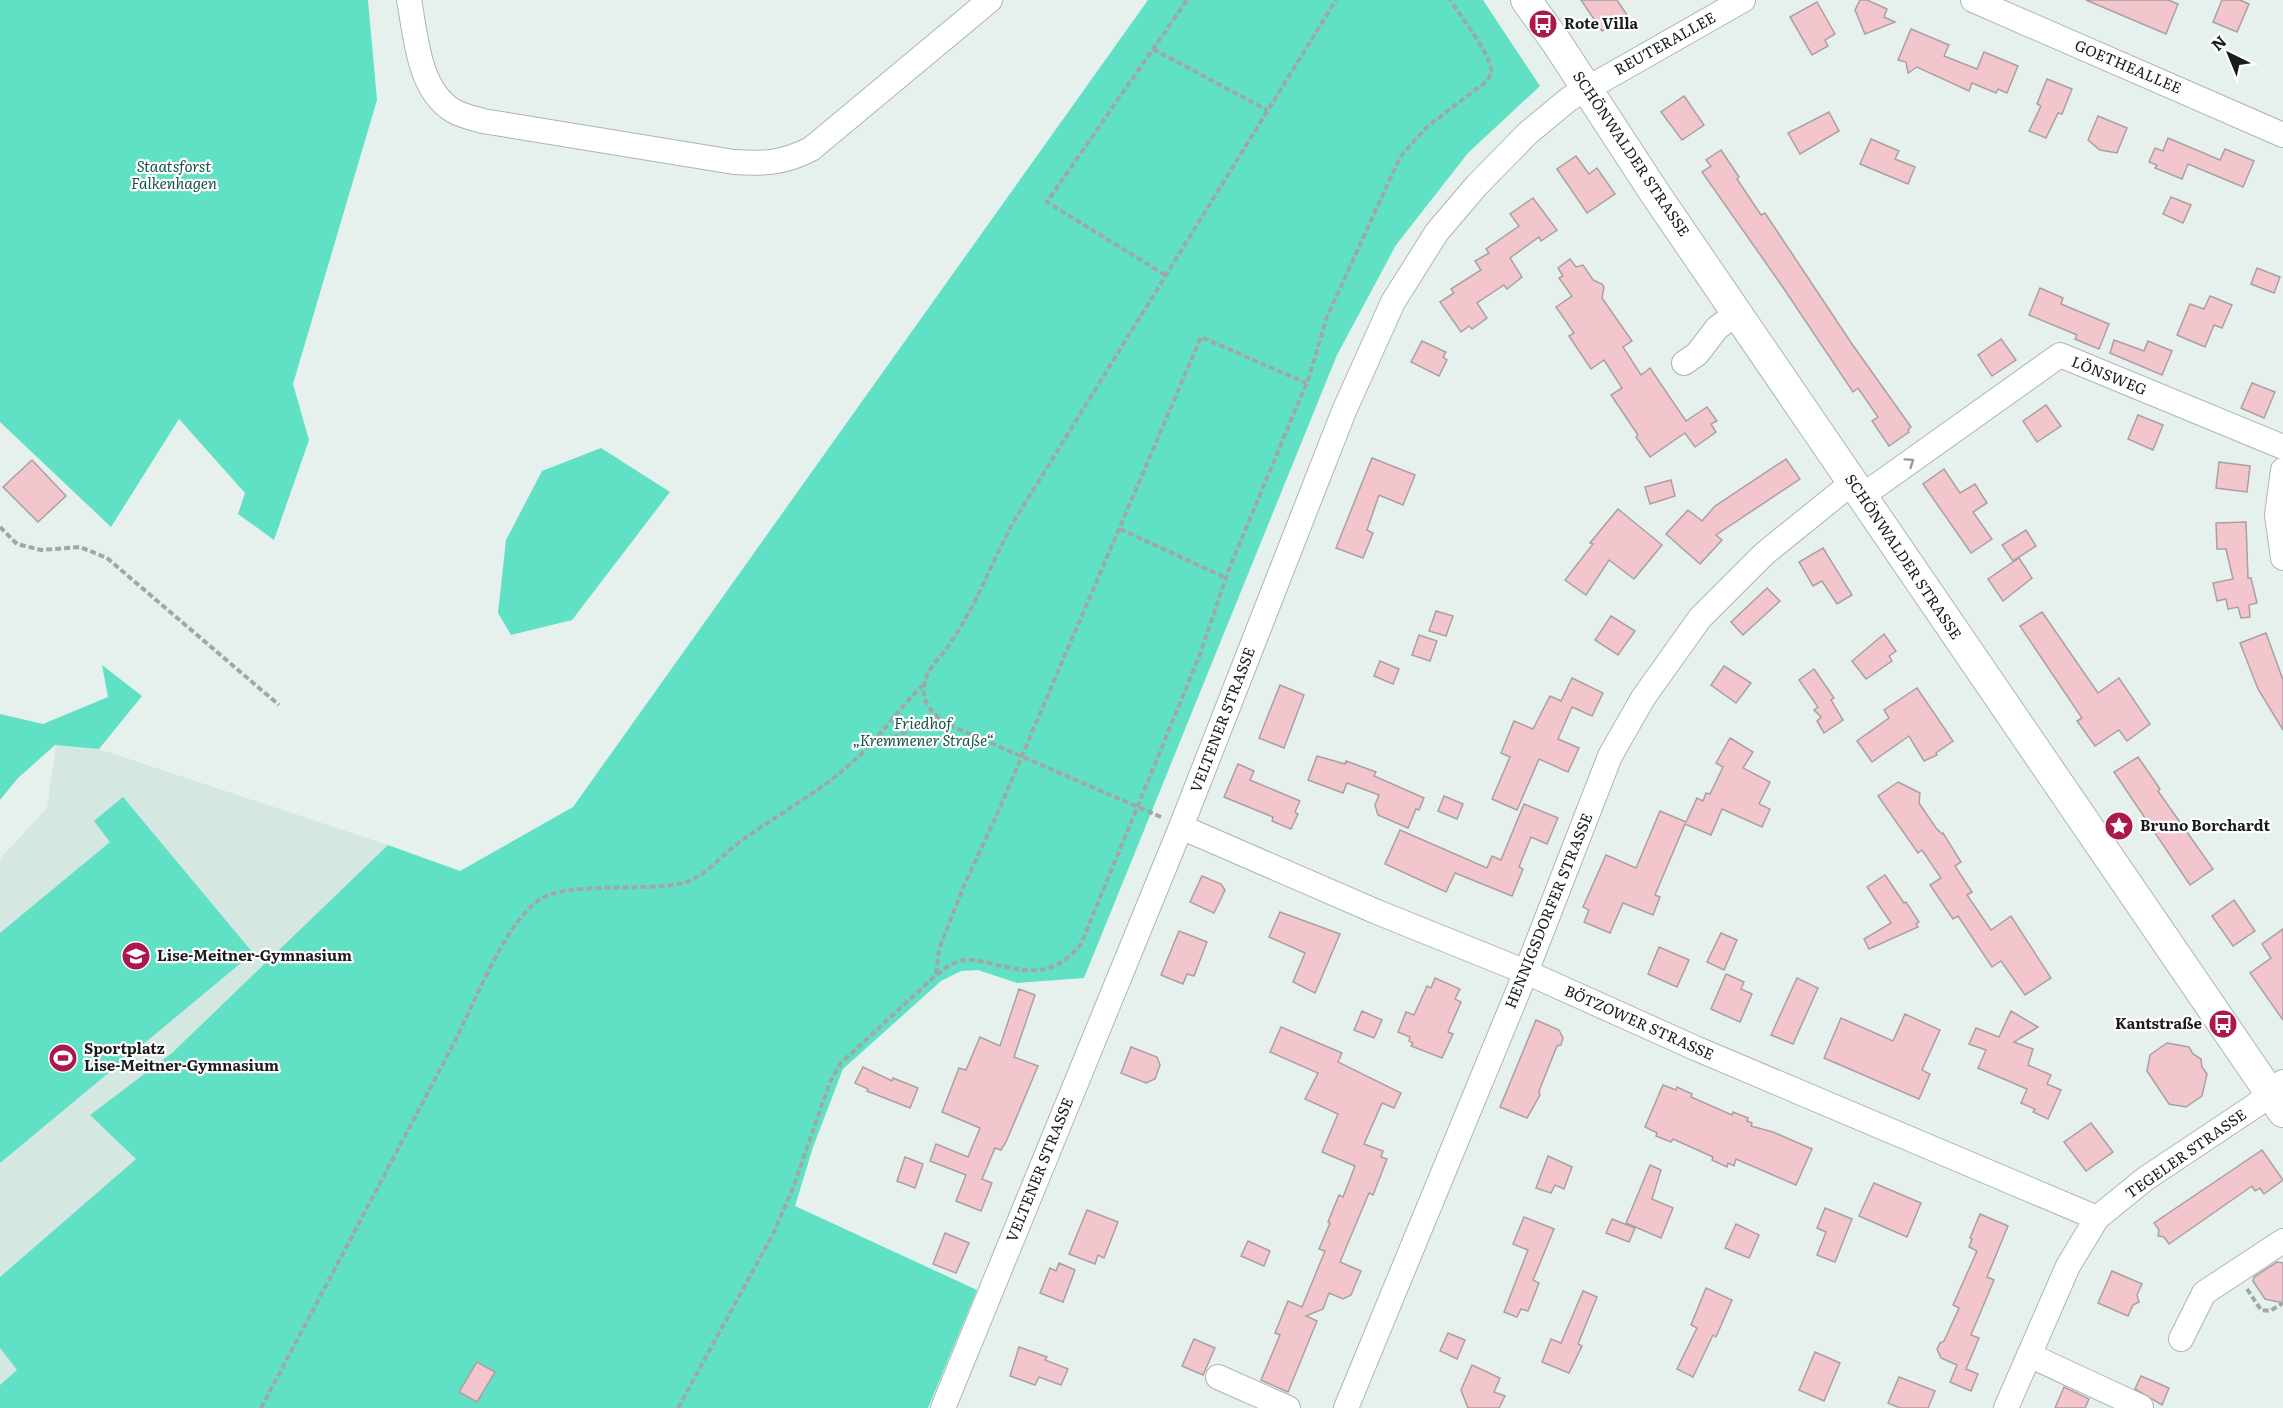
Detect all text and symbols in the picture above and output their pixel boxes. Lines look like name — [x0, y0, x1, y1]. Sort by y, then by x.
street label: REUTERALLEE — [1609, 5, 1719, 80]
bus stop icon: Rote Villa — [1527, 8, 1559, 40]
place label: Rote Villa — [1564, 11, 1639, 34]
north arrow — [2199, 24, 2259, 84]
text: N — [2205, 29, 2231, 56]
street label: GOETHEALLEE — [2072, 33, 2186, 99]
street label: SCHÖNWALDER STRASSE — [1568, 66, 1696, 241]
park label: Staatsforst Falkenhagen — [131, 154, 217, 194]
street label: LÖNSWEG — [2068, 349, 2151, 400]
one-way arrow — [1903, 458, 1914, 469]
street label: SCHÖNWALDER STRASSE — [1840, 469, 1968, 644]
street label: VELTENER STRASSE — [1183, 643, 1260, 796]
park label: Friedhof „Kremmener Straße“ — [853, 711, 993, 751]
street label: HENNIGSDORFER STRASSE — [1498, 809, 1597, 1012]
place icon: Bruno Borchardt — [2103, 810, 2135, 842]
place label: Bruno Borchardt — [2140, 813, 2270, 836]
school or university icon: Lise-Meitner-Gymnasium — [120, 940, 152, 972]
place label: Lise-Meitner-Gymnasium — [157, 943, 352, 966]
street label: BÖTZOWER STRASSE — [1561, 978, 1718, 1065]
bus stop icon: Kantstraße — [2207, 1008, 2239, 1040]
place label: Kantstraße — [2115, 1011, 2203, 1034]
place label: Sportplatz Lise-Meitner-Gymnasium — [84, 1036, 279, 1076]
sports icon: Sportplatz Lise-Meitner-Gymnasium — [47, 1042, 79, 1074]
street label: VELTENER STRASSE — [999, 1094, 1078, 1245]
street label: TEGELER STRASSE — [2120, 1102, 2251, 1203]

